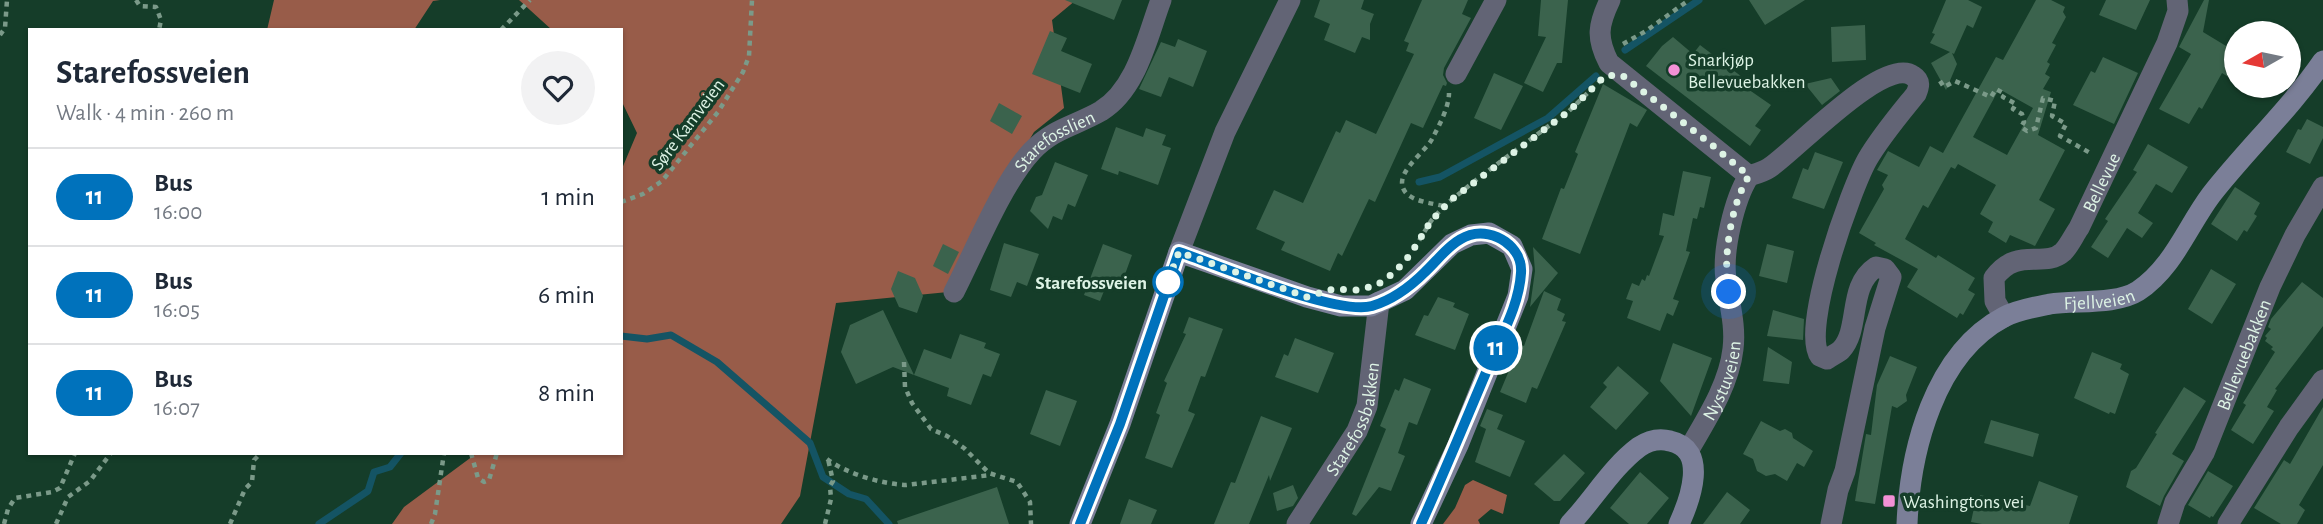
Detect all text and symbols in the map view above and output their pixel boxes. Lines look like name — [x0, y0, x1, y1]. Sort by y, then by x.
north arrow — [2224, 21, 2301, 98]
map controls — [2224, 21, 2301, 98]
button: heart — [521, 51, 595, 125]
place label: Snarkjøp Bellevuebakken — [1688, 51, 1806, 92]
text: Starefossveien — [56, 57, 250, 90]
marker: Snarkjøp Bellevuebakken — [1666, 62, 1682, 78]
street label: Søre Kamveien — [648, 76, 729, 174]
text: Walk · 4 min · 260 m — [56, 102, 234, 125]
street label: Starefosslien — [1011, 108, 1098, 176]
street label: Bellevue — [2080, 150, 2124, 215]
text: Bus — [154, 170, 193, 196]
text: 1 min — [541, 184, 595, 210]
text: 11 — [86, 185, 103, 209]
text: 16:00 — [154, 201, 202, 224]
marker: Starefossveien — [1153, 267, 1183, 297]
text: Bus — [154, 268, 193, 294]
place label: Starefossveien — [1035, 274, 1147, 293]
your location — [1711, 274, 1746, 309]
text: 6 min — [538, 282, 595, 308]
text: 11 — [86, 283, 103, 307]
street label: Fjellveien — [2063, 286, 2138, 314]
street label: Bellevuebakken — [2214, 297, 2275, 413]
text: 16:05 — [154, 299, 200, 322]
line badge: 11 — [1464, 325, 1528, 371]
text: 11 — [1487, 336, 1505, 360]
street label: Nystuveien — [1700, 340, 1745, 424]
street label: Starefossbakken — [1323, 361, 1383, 479]
text: Bus — [154, 366, 193, 392]
text: 8 min — [538, 380, 595, 406]
text: 11 — [86, 381, 103, 405]
text: 16:07 — [154, 397, 200, 420]
marker: Washingtons vei — [1881, 493, 1897, 509]
place label: Washingtons vei — [1903, 493, 2024, 512]

